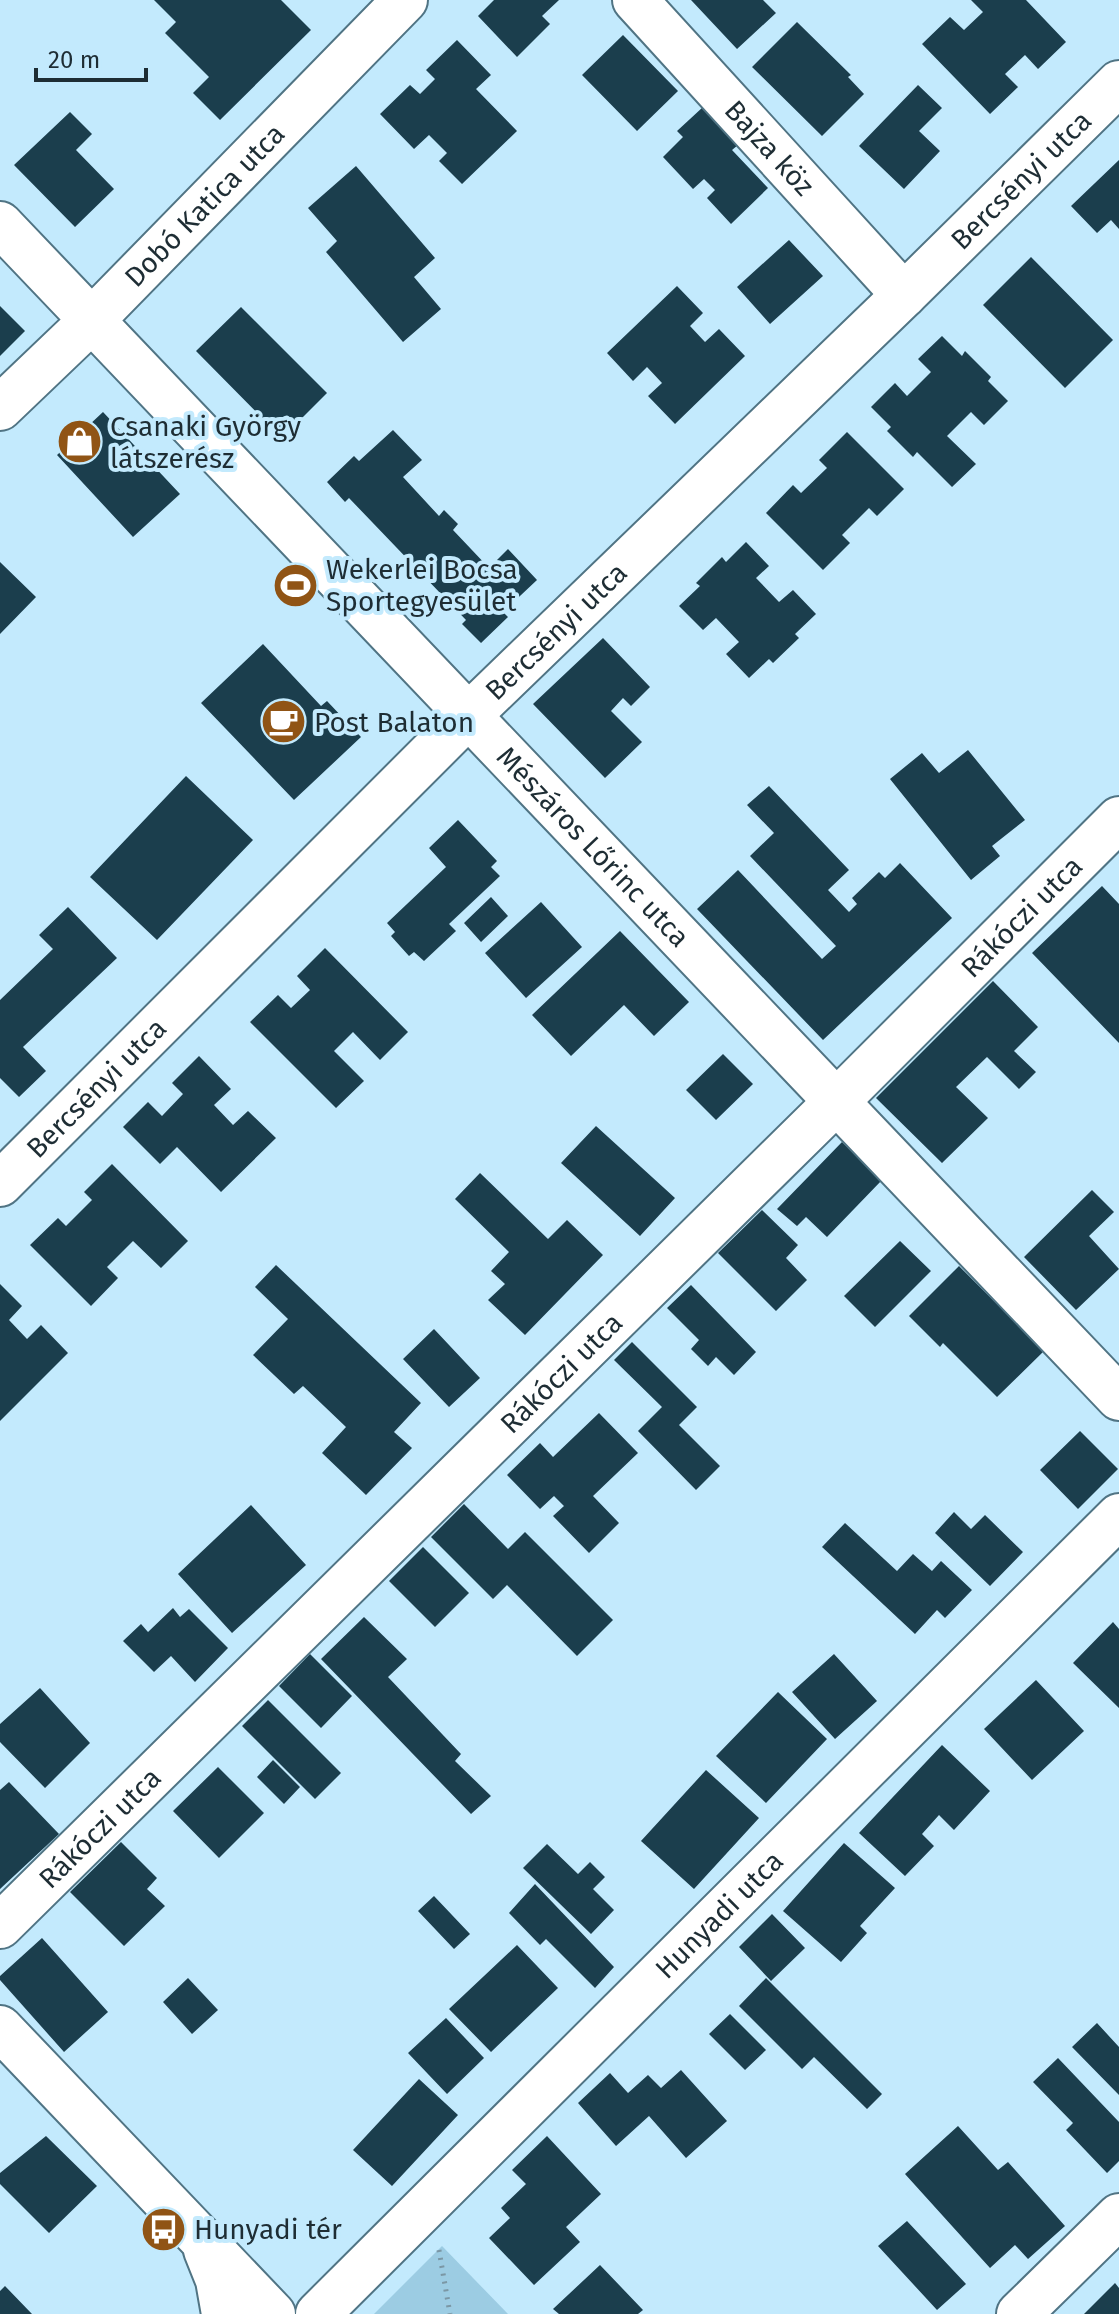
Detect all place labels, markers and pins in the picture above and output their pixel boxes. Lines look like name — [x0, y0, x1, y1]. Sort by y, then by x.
place label: Csanaki György látszerész — [110, 410, 301, 475]
shop icon: Csanaki György látszerész — [55, 418, 103, 466]
place label: Wekerlei Bocsa Sportegyesület — [326, 553, 518, 618]
sports icon: Wekerlei Bocsa Sportegyesület — [271, 561, 319, 609]
cafe icon: Post Balaton — [259, 698, 307, 746]
place label: Post Balaton — [314, 706, 474, 739]
bus stop icon: Hunyadi tér — [139, 2205, 187, 2253]
place label: Hunyadi tér — [194, 2213, 342, 2246]

